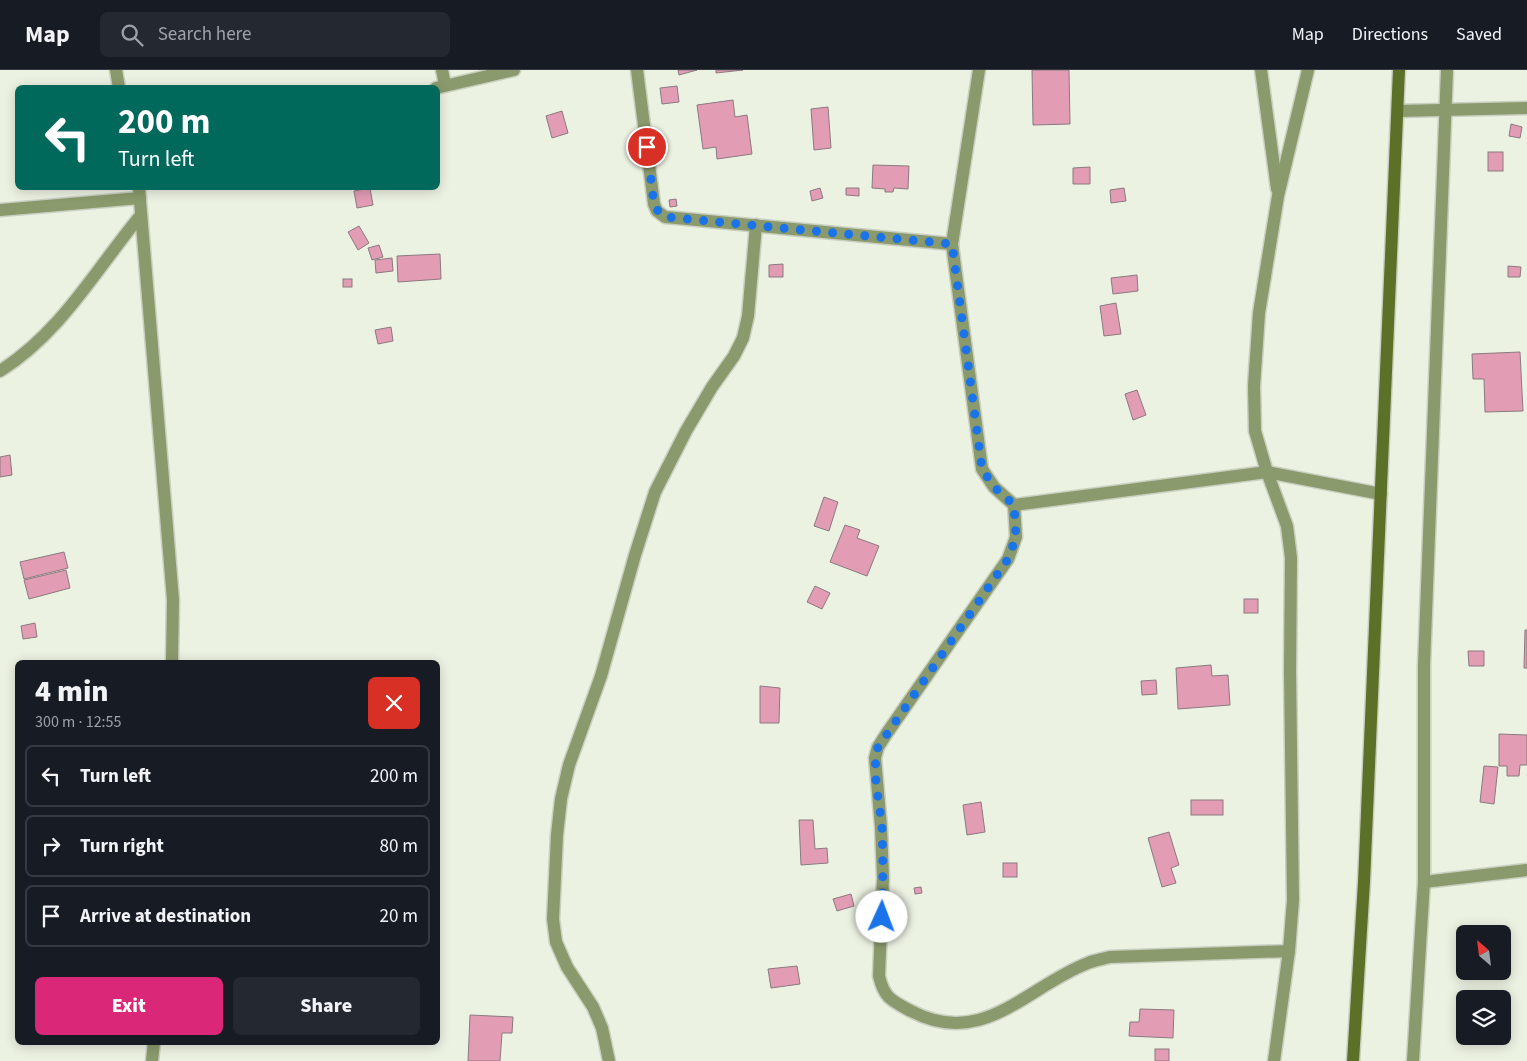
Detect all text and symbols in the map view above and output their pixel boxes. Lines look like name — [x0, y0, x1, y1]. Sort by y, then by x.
search box — [100, 12, 450, 57]
text: Map — [25, 17, 70, 52]
icon: search — [118, 21, 146, 49]
text: Search here — [158, 21, 251, 48]
text: Map — [1292, 22, 1324, 47]
text: Directions — [1352, 22, 1428, 47]
text: Saved — [1456, 22, 1502, 47]
text: 200 m — [118, 97, 210, 147]
icon: left — [35, 105, 100, 170]
pin — [626, 126, 668, 168]
icon: arrive — [633, 133, 661, 161]
text: Turn left — [118, 143, 194, 175]
text: 4 min — [35, 670, 109, 713]
button: close — [368, 677, 420, 729]
text: 300 m · 12:55 — [35, 711, 122, 733]
icon: left — [37, 762, 65, 790]
text: Turn left — [80, 763, 151, 790]
text: 200 m — [370, 763, 418, 790]
icon: right — [37, 832, 65, 860]
text: Turn right — [80, 833, 164, 860]
text: 80 m — [380, 833, 418, 860]
position arrow — [855, 890, 907, 942]
icon: arrive — [37, 902, 65, 930]
text: Arrive at destination — [80, 903, 251, 930]
text: 20 m — [380, 903, 418, 930]
north arrow — [1456, 925, 1511, 980]
map controls — [1456, 925, 1511, 1045]
button: Exit — [35, 977, 223, 1035]
button: Share — [233, 977, 420, 1035]
button: layers — [1456, 990, 1511, 1045]

